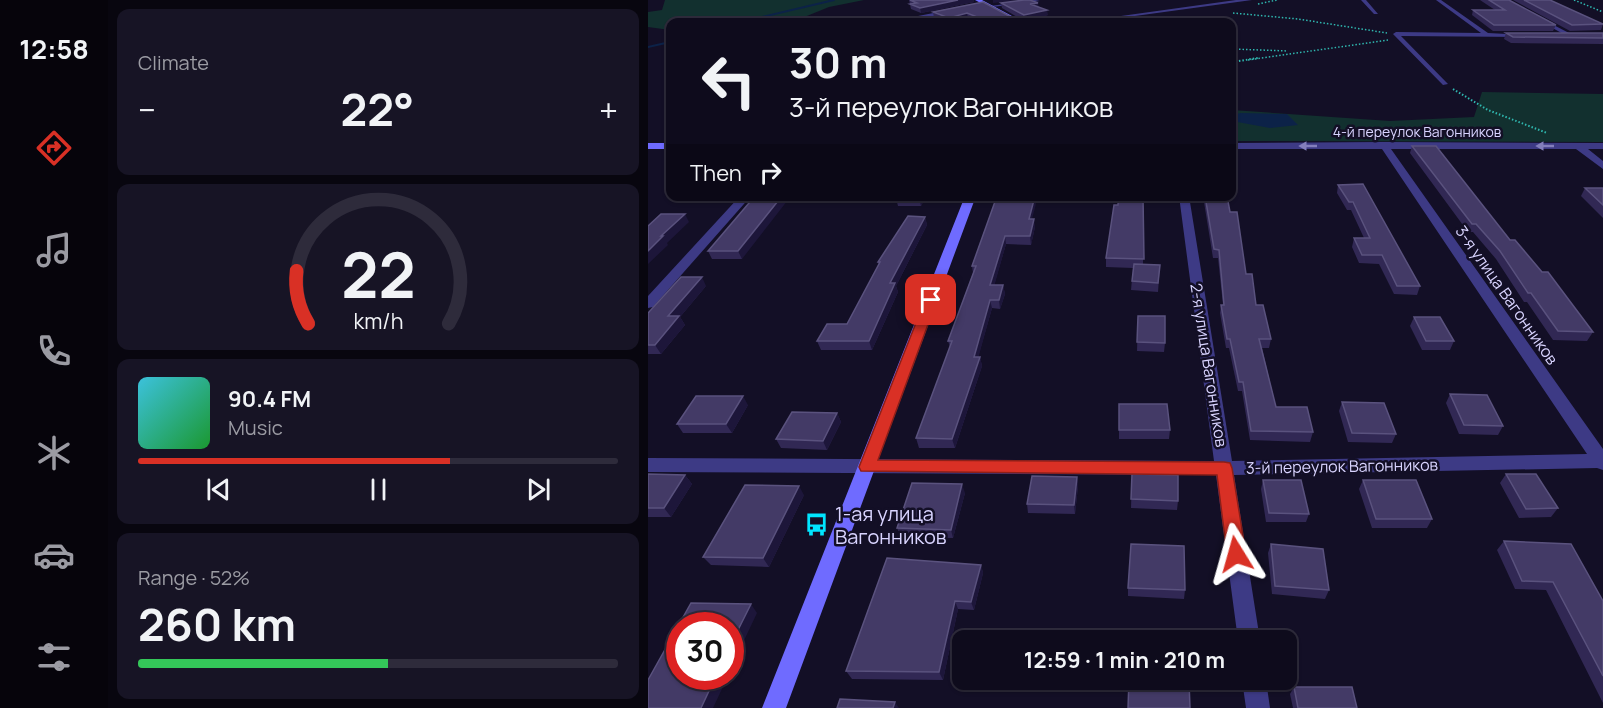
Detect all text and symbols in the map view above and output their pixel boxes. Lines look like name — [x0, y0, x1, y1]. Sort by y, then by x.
text: 12:58 — [19, 30, 89, 67]
text: 30 m — [789, 33, 887, 91]
icon: left — [690, 42, 768, 120]
text: Climate — [138, 49, 209, 76]
text: 22° — [340, 78, 414, 140]
text: − — [138, 87, 156, 132]
text: + — [599, 87, 618, 132]
text: 3-й переулок Вагонников — [789, 88, 1113, 125]
street label: 4-й переулок Вагонников — [1333, 122, 1502, 141]
icon: directions — [33, 127, 75, 169]
one-way arrow — [1298, 141, 1317, 151]
one-way arrow — [1535, 141, 1554, 151]
icon: right — [754, 156, 787, 189]
text: Then — [690, 158, 742, 188]
street label: 3-я улица Вагонников — [1451, 221, 1564, 369]
icon: music — [33, 229, 75, 271]
text: 22 — [341, 231, 415, 317]
pin — [905, 274, 956, 325]
street label: 2-я улица Вагонников — [1185, 282, 1233, 449]
icon: arrive — [914, 283, 947, 316]
text: km/h — [353, 306, 403, 335]
icon: phone — [33, 330, 75, 372]
text: 90.4 FM — [228, 384, 311, 414]
text: Music — [228, 414, 283, 441]
icon: climate — [33, 432, 75, 474]
street label: 3-й переулок Вагонников — [1246, 453, 1439, 479]
icon: previous — [202, 473, 235, 506]
icon: pause — [362, 473, 395, 506]
icon: next — [522, 473, 555, 506]
place label: 1-ая улица Вагонников — [835, 500, 947, 550]
bus stop icon: 1-ая улица Вагонников — [804, 512, 830, 538]
position arrow — [1204, 522, 1268, 586]
icon: car — [33, 534, 75, 576]
text: Range · 52% — [138, 564, 250, 591]
text: 260 km — [138, 593, 296, 655]
speed limit sign: 30 — [666, 612, 744, 690]
icon: filters — [33, 636, 75, 678]
text: 12:59 · 1 min · 210 m — [1024, 645, 1225, 675]

